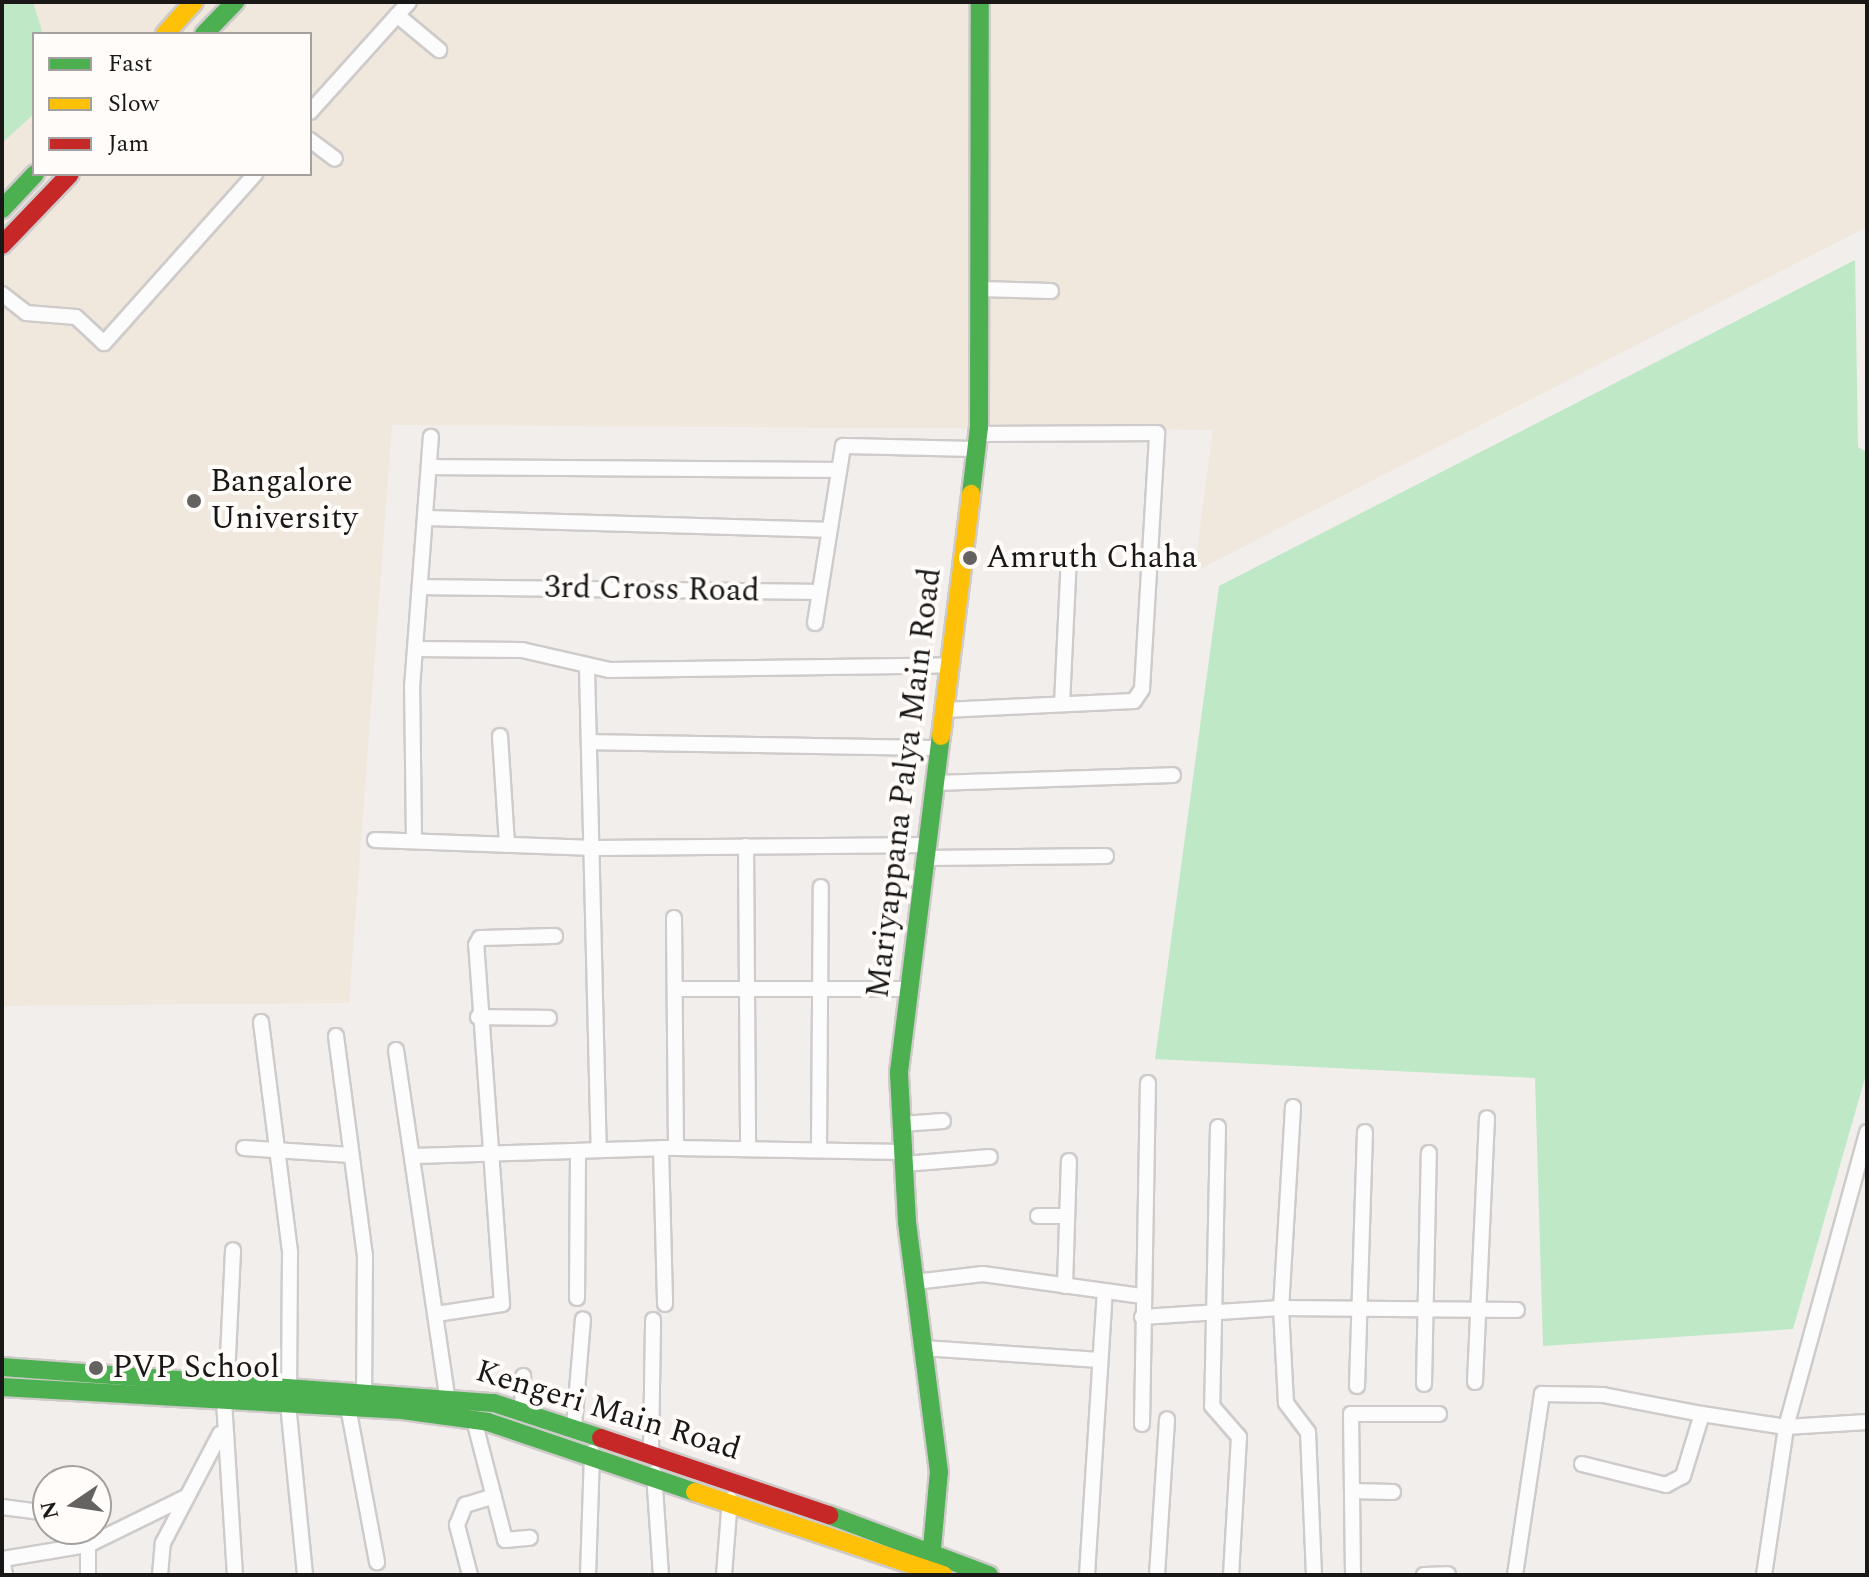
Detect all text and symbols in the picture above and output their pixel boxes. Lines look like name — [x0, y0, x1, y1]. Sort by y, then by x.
legend — [32, 32, 312, 176]
text: Fast — [108, 46, 153, 82]
text: Slow — [108, 86, 159, 122]
text: Jam — [108, 126, 149, 162]
place label: Bangalore University — [210, 464, 358, 539]
marker: Bangalore University — [185, 492, 203, 510]
place label: Amruth Chaha — [986, 539, 1197, 577]
marker: Amruth Chaha — [961, 549, 979, 567]
street label: Mariyappana Palya Main Road — [860, 566, 950, 1000]
street label: 3rd Cross Road — [544, 569, 760, 611]
place label: PVP School — [112, 1349, 280, 1387]
street label: Kengeri Main Road — [471, 1352, 745, 1470]
marker: PVP School — [87, 1359, 105, 1377]
north arrow — [32, 1465, 112, 1545]
text: N — [32, 1498, 68, 1523]

